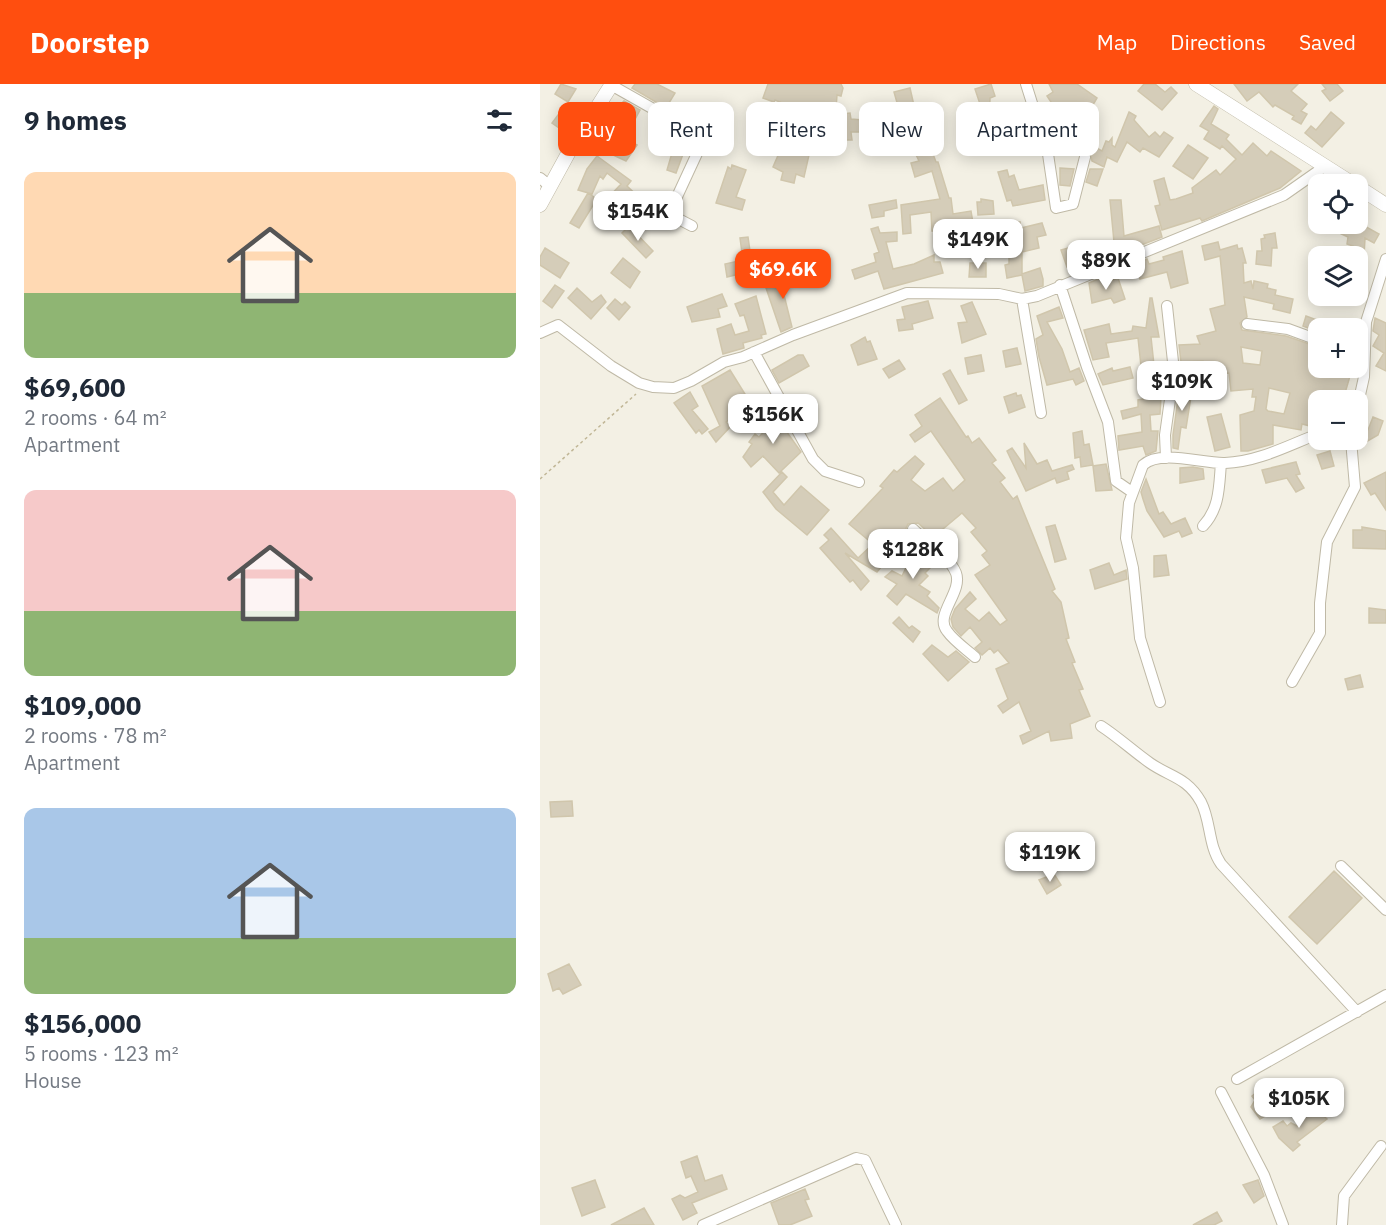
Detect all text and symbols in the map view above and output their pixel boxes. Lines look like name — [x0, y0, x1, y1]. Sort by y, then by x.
text: Doorstep — [30, 24, 150, 61]
text: Map — [1097, 28, 1137, 56]
text: Directions — [1170, 28, 1266, 56]
text: Saved — [1299, 28, 1356, 56]
chip: Buy — [558, 102, 636, 156]
chip: Rent — [648, 102, 734, 156]
chip: Filters — [746, 102, 847, 156]
chip: New — [859, 102, 944, 156]
chip: Apartment — [956, 102, 1099, 156]
text: 9 homes — [24, 103, 127, 137]
icon: filters — [483, 104, 516, 137]
map controls — [1308, 174, 1368, 450]
button: locate — [1308, 174, 1368, 234]
pin: $154K — [596, 191, 680, 242]
text: $154K — [607, 197, 669, 224]
icon: home — [216, 211, 324, 319]
pin: $149K — [936, 219, 1020, 270]
text: $149K — [947, 225, 1009, 252]
pin: $89K — [1070, 240, 1142, 291]
text: $89K — [1081, 246, 1131, 273]
button: layers — [1308, 246, 1368, 306]
pin: $69.6K — [734, 249, 832, 300]
text: $69.6K — [749, 255, 817, 282]
button: + — [1308, 318, 1368, 378]
pin: $109K — [1140, 361, 1224, 412]
text: $109K — [1151, 367, 1213, 394]
text: $69,600 — [24, 370, 126, 404]
button: − — [1308, 390, 1368, 450]
pin: $156K — [731, 394, 815, 445]
text: $156K — [742, 400, 804, 427]
text: 2 rooms · 64 m² — [24, 404, 167, 431]
text: Apartment — [24, 431, 120, 458]
icon: home — [216, 529, 324, 637]
pin: $128K — [871, 529, 955, 580]
text: $128K — [882, 535, 944, 562]
text: $109,000 — [24, 688, 141, 722]
text: 2 rooms · 78 m² — [24, 722, 167, 749]
text: Apartment — [24, 749, 120, 776]
pin: $119K — [1008, 832, 1092, 883]
text: $119K — [1019, 838, 1081, 865]
icon: home — [216, 847, 324, 955]
text: $156,000 — [24, 1006, 141, 1040]
text: 5 rooms · 123 m² — [24, 1040, 179, 1067]
text: House — [24, 1067, 81, 1094]
pin: $105K — [1257, 1078, 1341, 1129]
text: $105K — [1268, 1084, 1330, 1111]

